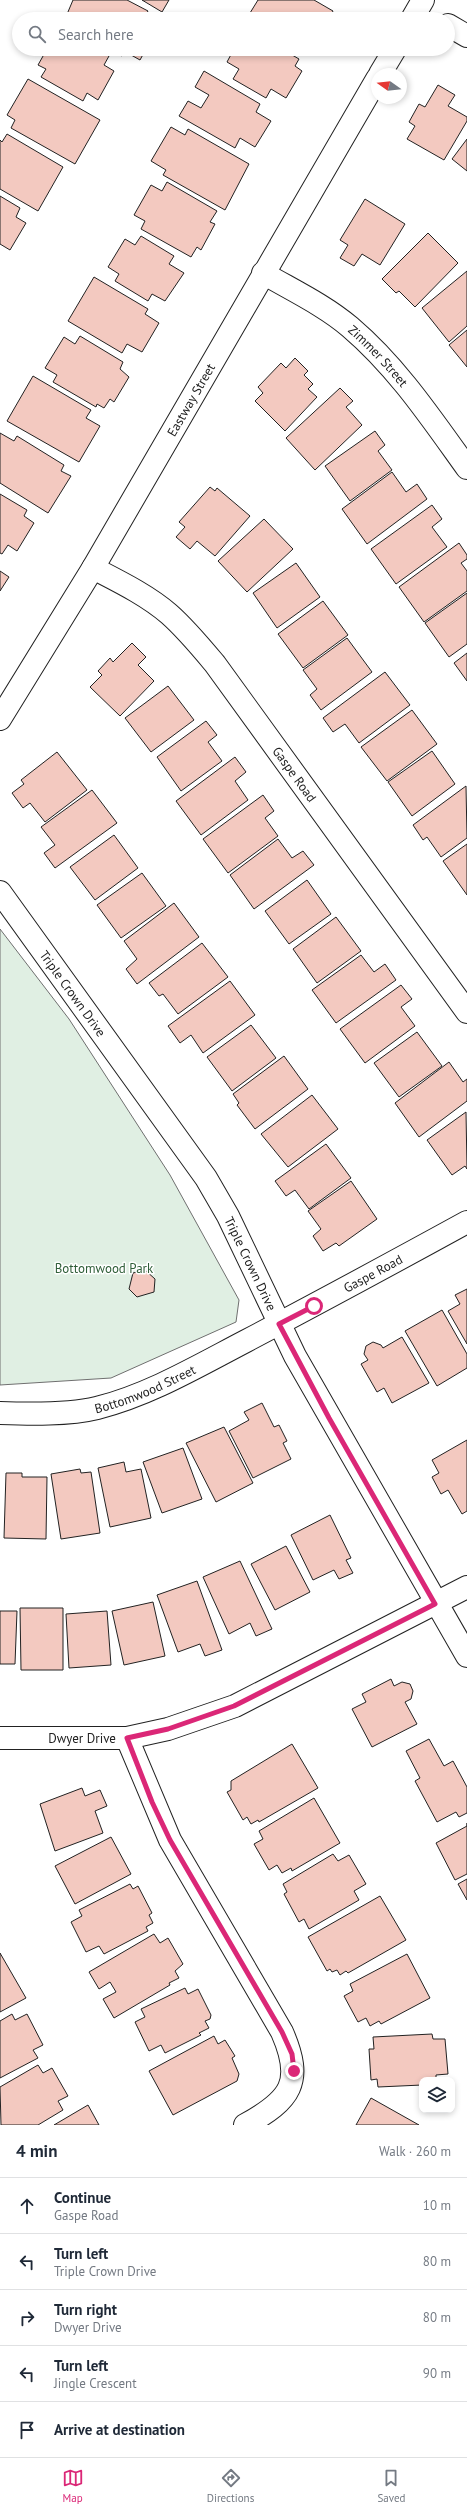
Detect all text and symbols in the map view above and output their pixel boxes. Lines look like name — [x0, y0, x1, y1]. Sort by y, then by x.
search box — [12, 12, 455, 56]
icon: search — [26, 23, 48, 45]
text: Search here — [58, 25, 134, 44]
north arrow — [371, 68, 407, 104]
street label: Zimmer Street — [345, 321, 412, 391]
street label: Eastway Street — [163, 360, 219, 440]
street label: Gaspe Road — [269, 743, 320, 806]
street label: Triple Crown Drive — [36, 947, 109, 1040]
street label: Triple Crown Drive — [220, 1214, 280, 1314]
street label: Gaspe Road — [341, 1251, 406, 1297]
park label: Bottomwood Park — [55, 1260, 154, 1277]
route start — [305, 1297, 323, 1315]
street label: Bottomwood Street — [93, 1361, 199, 1417]
street label: Dwyer Drive — [48, 1730, 116, 1747]
route end — [285, 2062, 303, 2080]
map controls — [419, 2077, 455, 2113]
button: layers — [419, 2077, 455, 2113]
text: 4 min — [16, 2140, 57, 2162]
text: Walk · 260 m — [379, 2143, 451, 2160]
text: Continue — [54, 2188, 111, 2207]
icon: ahead — [16, 2195, 38, 2217]
text: 10 m — [423, 2197, 451, 2214]
text: Gaspe Road — [54, 2207, 119, 2224]
text: Turn left — [54, 2244, 108, 2263]
icon: left — [16, 2251, 38, 2273]
text: 80 m — [423, 2253, 451, 2270]
text: Triple Crown Drive — [54, 2263, 156, 2280]
text: Turn right — [54, 2300, 117, 2319]
icon: right — [16, 2307, 38, 2329]
text: 80 m — [423, 2309, 451, 2326]
text: Dwyer Drive — [54, 2319, 122, 2336]
text: Turn left — [54, 2356, 108, 2375]
icon: left — [16, 2363, 38, 2385]
text: 90 m — [423, 2365, 451, 2382]
text: Jingle Crescent — [54, 2375, 137, 2392]
icon: arrive — [16, 2419, 38, 2441]
text: Arrive at destination — [54, 2420, 185, 2439]
tab: Map — [62, 2467, 84, 2505]
tab: Directions — [207, 2467, 254, 2505]
tab: Saved — [377, 2467, 405, 2505]

